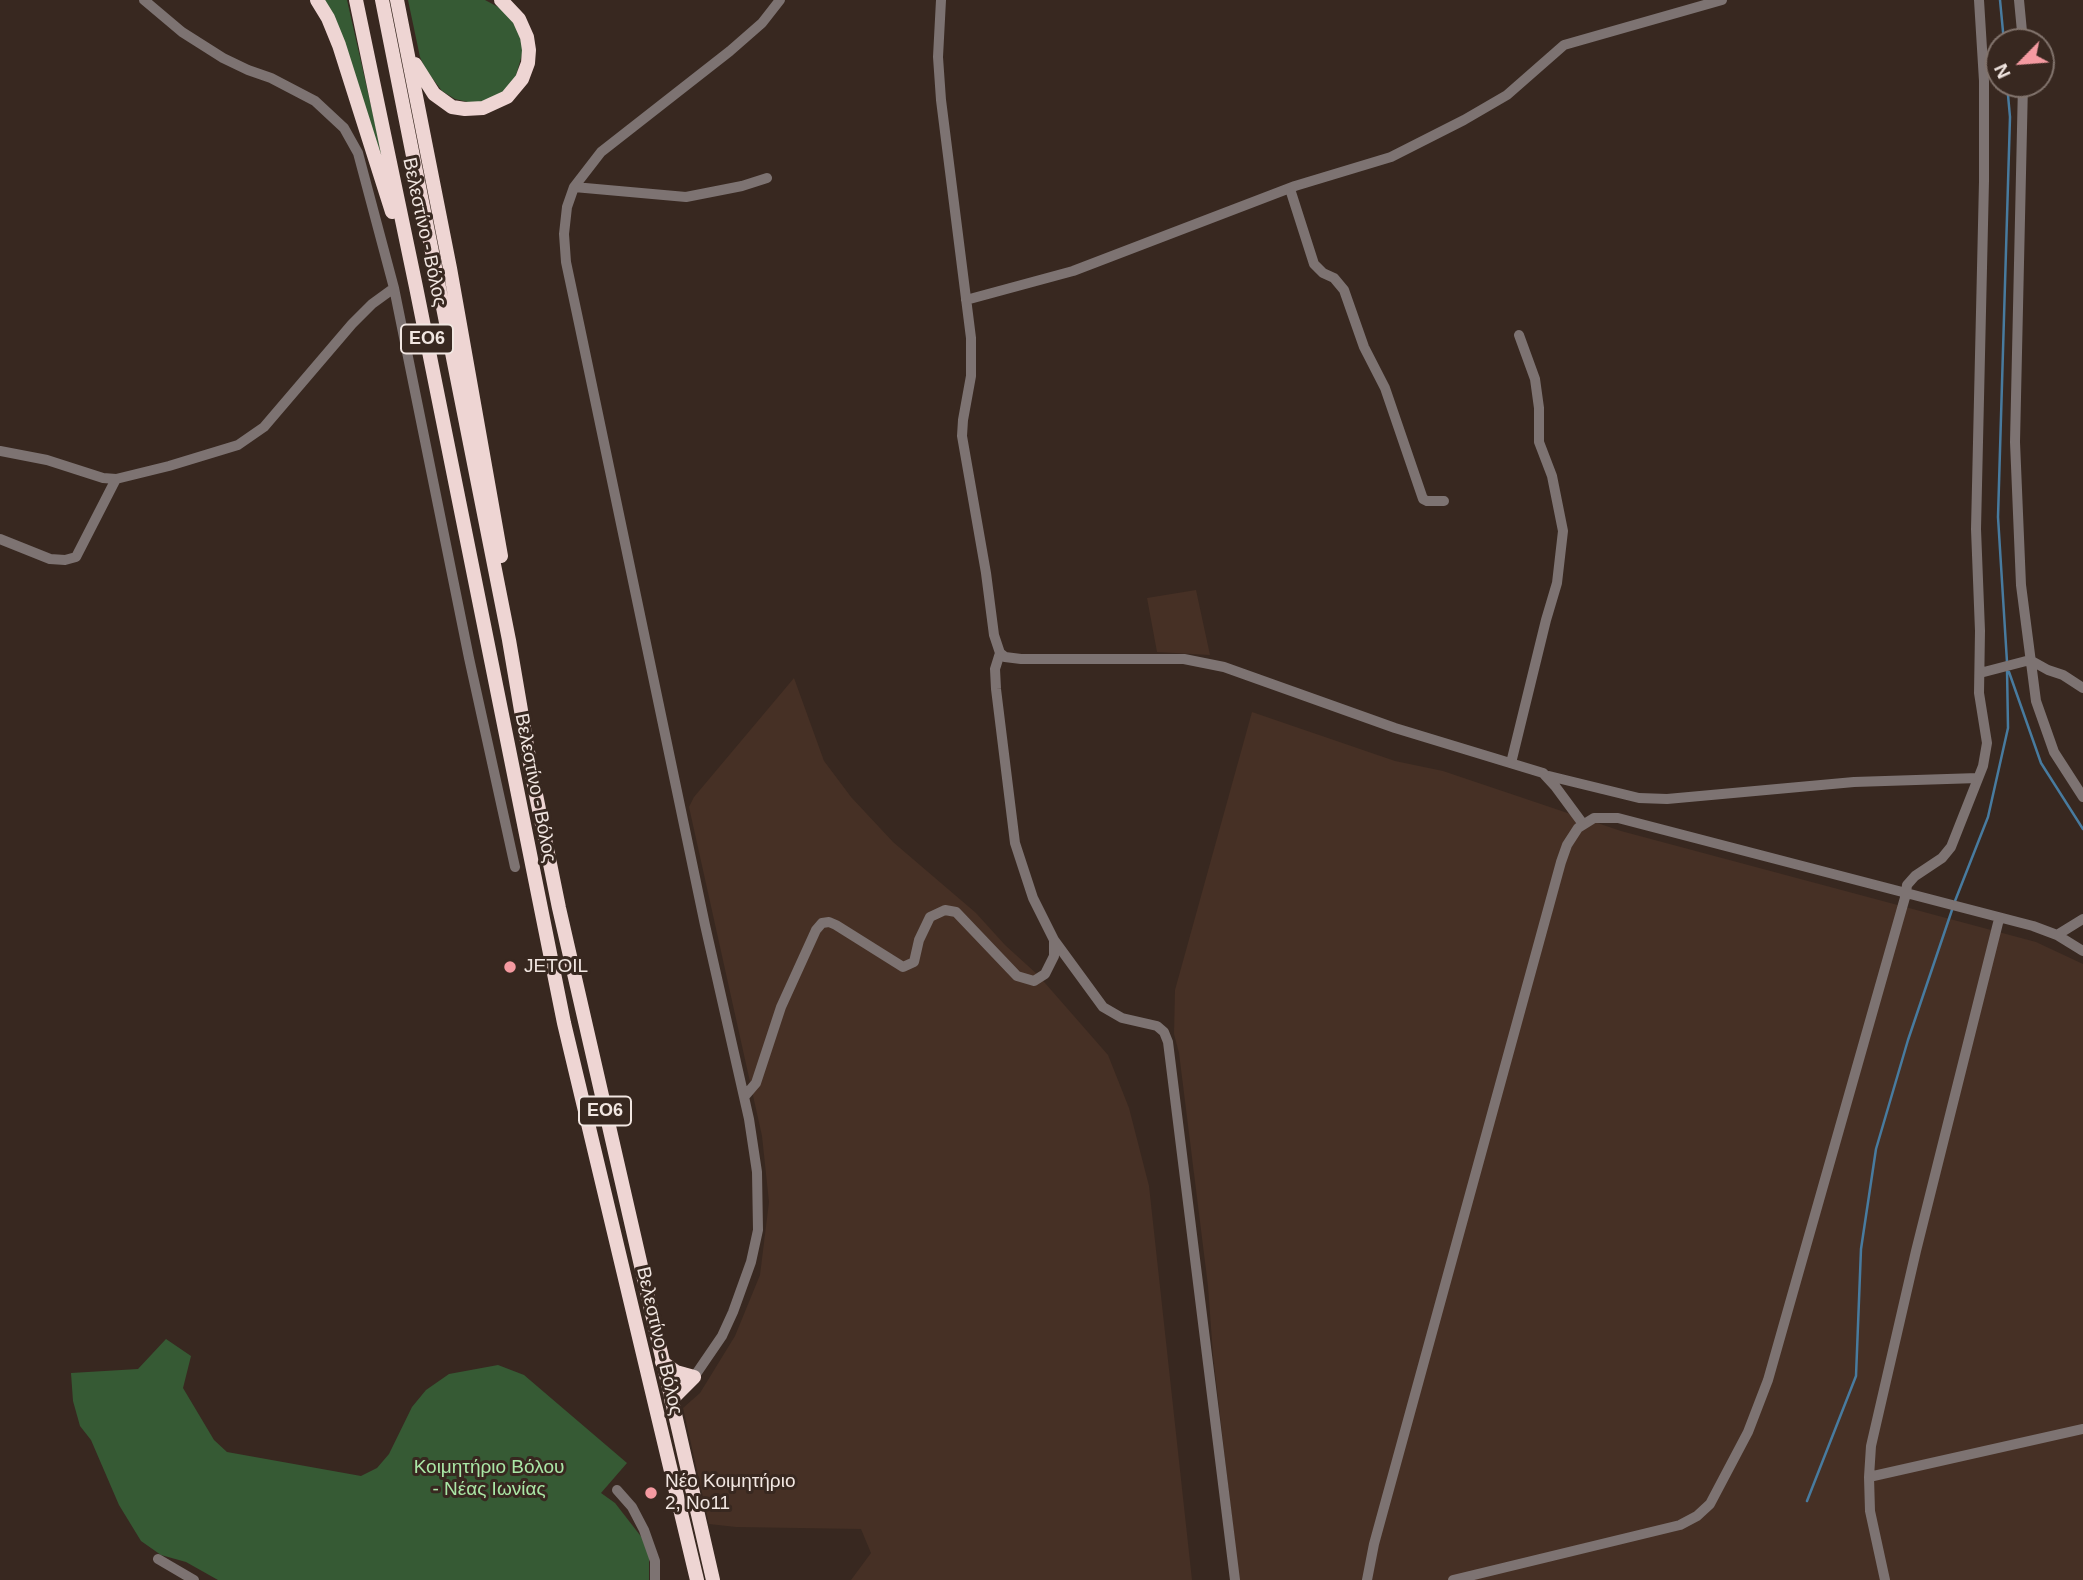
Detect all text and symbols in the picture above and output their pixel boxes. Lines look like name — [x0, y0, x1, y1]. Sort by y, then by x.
north arrow — [1985, 28, 2055, 98]
text: N — [1990, 61, 2015, 82]
street label: Βελεστίνο - Βόλος — [397, 156, 451, 308]
road number: ΕΟ6 — [401, 324, 453, 354]
street label: Βελεστίνο - Βόλος — [509, 712, 561, 864]
place label: JETOIL — [524, 956, 588, 978]
marker: JETOIL — [502, 959, 518, 975]
road number: ΕΟ6 — [579, 1096, 631, 1126]
street label: Βελεστίνο - Βόλος — [631, 1265, 687, 1417]
park label: Κοιμητήριο Βόλου - Νέας Ιωνίας — [414, 1457, 564, 1501]
place label: Νέο Κοιμητήριο 2, Νο11 — [665, 1471, 795, 1515]
marker: Νέο Κοιμητήριο 2, Νο11 — [643, 1485, 659, 1501]

